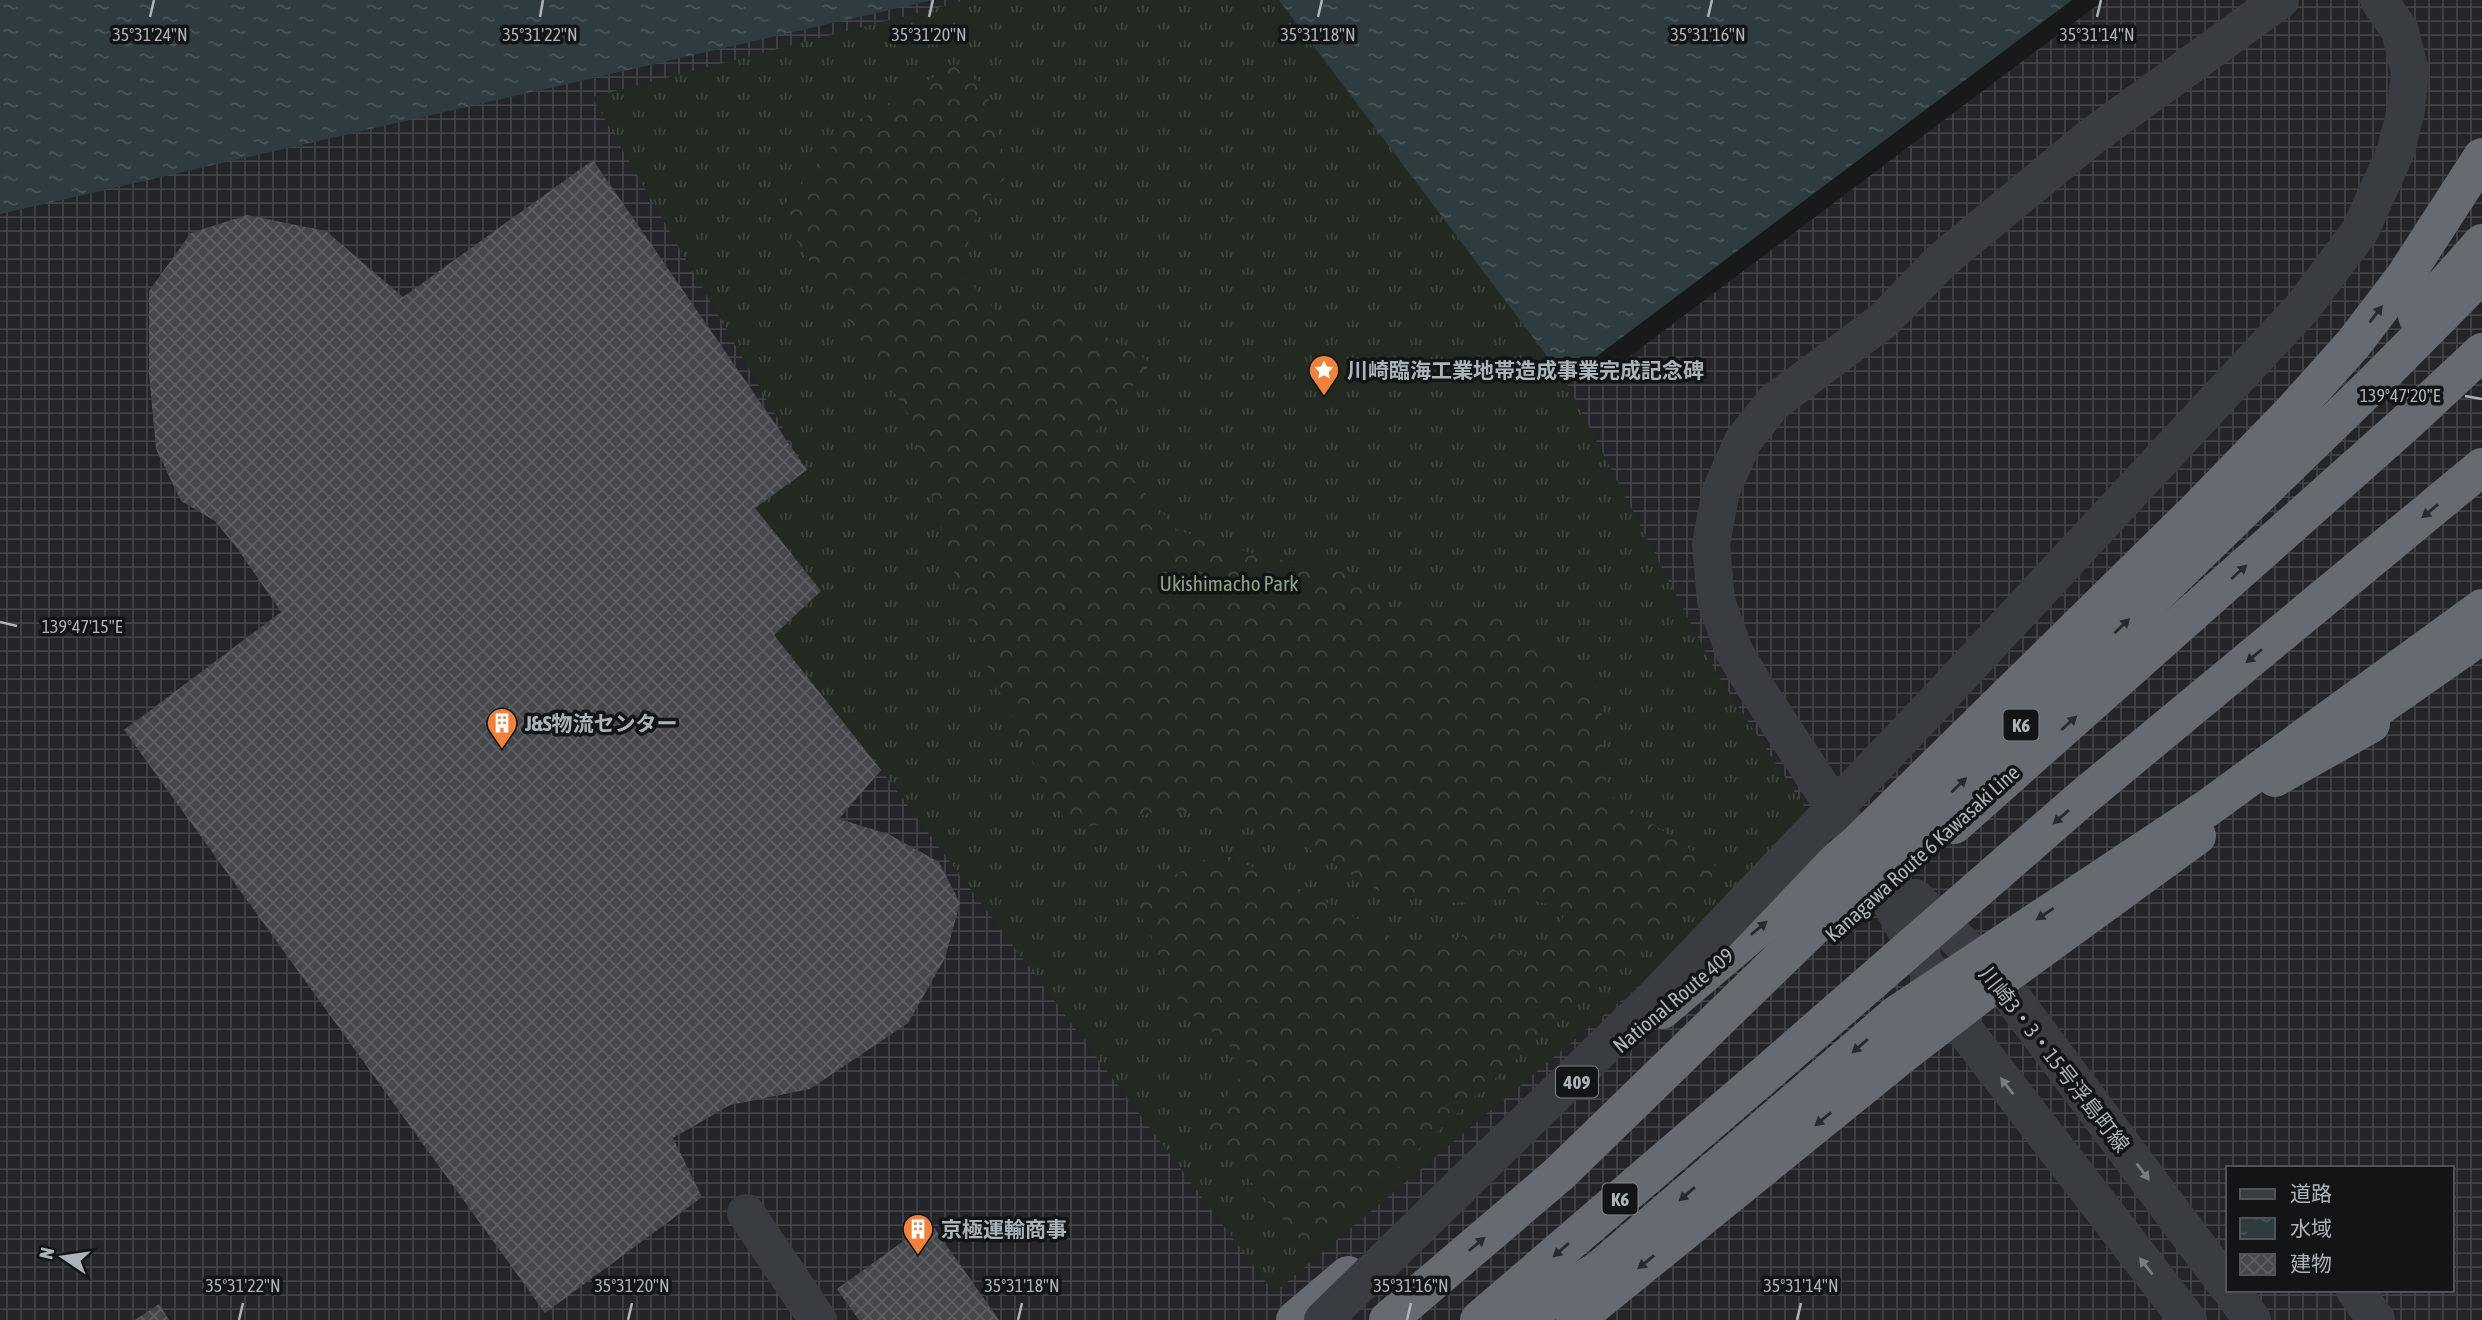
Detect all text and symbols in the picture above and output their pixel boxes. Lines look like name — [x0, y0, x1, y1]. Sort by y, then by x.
text: 35°31'24"N — [112, 24, 188, 45]
text: 35°31'22"N — [502, 24, 578, 45]
text: 35°31'20"N — [891, 24, 967, 45]
text: 35°31'18"N — [1280, 24, 1356, 45]
text: 35°31'16"N — [1670, 24, 1746, 45]
text: 35°31'14"N — [2059, 24, 2135, 45]
one-way arrow — [2369, 306, 2384, 324]
place icon: 川崎臨海工業地帯造成事業完成記念碑 — [1307, 353, 1341, 397]
place label: 川崎臨海工業地帯造成事業完成記念碑 — [1347, 358, 1704, 382]
text: 139°47'20"E — [2360, 385, 2441, 406]
one-way arrow — [2421, 503, 2438, 518]
one-way arrow — [2230, 564, 2248, 580]
park label: Ukishimacho Park — [1160, 571, 1298, 595]
text: 139°47'15"E — [42, 616, 123, 637]
one-way arrow — [2114, 618, 2131, 635]
one-way arrow — [2246, 648, 2264, 663]
building icon: J&S物流センター — [485, 706, 519, 750]
road number: K6 — [2004, 710, 2038, 740]
place label: J&S物流センター — [524, 711, 677, 735]
one-way arrow — [2060, 716, 2077, 731]
street label: Kanagawa Route 6 Kawasaki Line — [1820, 760, 2024, 946]
one-way arrow — [1951, 777, 1968, 794]
one-way arrow — [2052, 809, 2069, 824]
one-way arrow — [2036, 907, 2054, 921]
one-way arrow — [1750, 921, 1767, 936]
street label: National Route 409 — [1608, 943, 1738, 1057]
street label: 川崎3・3・15号浮島町線 — [1975, 962, 2135, 1156]
one-way arrow — [1851, 1038, 1869, 1054]
road number: 409 — [1556, 1066, 1598, 1098]
one-way arrow — [1999, 1078, 2014, 1096]
one-way arrow — [1814, 1111, 1831, 1126]
one-way arrow — [2135, 1162, 2150, 1180]
legend — [2226, 1166, 2454, 1292]
text: 道路 — [2290, 1181, 2332, 1205]
road number: K6 — [1602, 1184, 1638, 1214]
one-way arrow — [1679, 1186, 1696, 1201]
building icon: 京極運輸商事 — [901, 1212, 935, 1256]
text: 水域 — [2290, 1216, 2332, 1240]
place label: 京極運輸商事 — [941, 1217, 1067, 1241]
north arrow — [28, 1222, 98, 1292]
one-way arrow — [1468, 1236, 1486, 1252]
one-way arrow — [1552, 1242, 1569, 1257]
text: N — [34, 1245, 58, 1261]
text: 建物 — [2290, 1251, 2332, 1275]
one-way arrow — [1638, 1255, 1656, 1270]
one-way arrow — [2140, 1257, 2154, 1275]
text: 35°31'22"N — [205, 1275, 281, 1296]
text: 35°31'20"N — [594, 1275, 670, 1296]
text: 35°31'18"N — [984, 1275, 1060, 1296]
text: 35°31'16"N — [1373, 1275, 1449, 1296]
text: 35°31'14"N — [1763, 1275, 1839, 1296]

